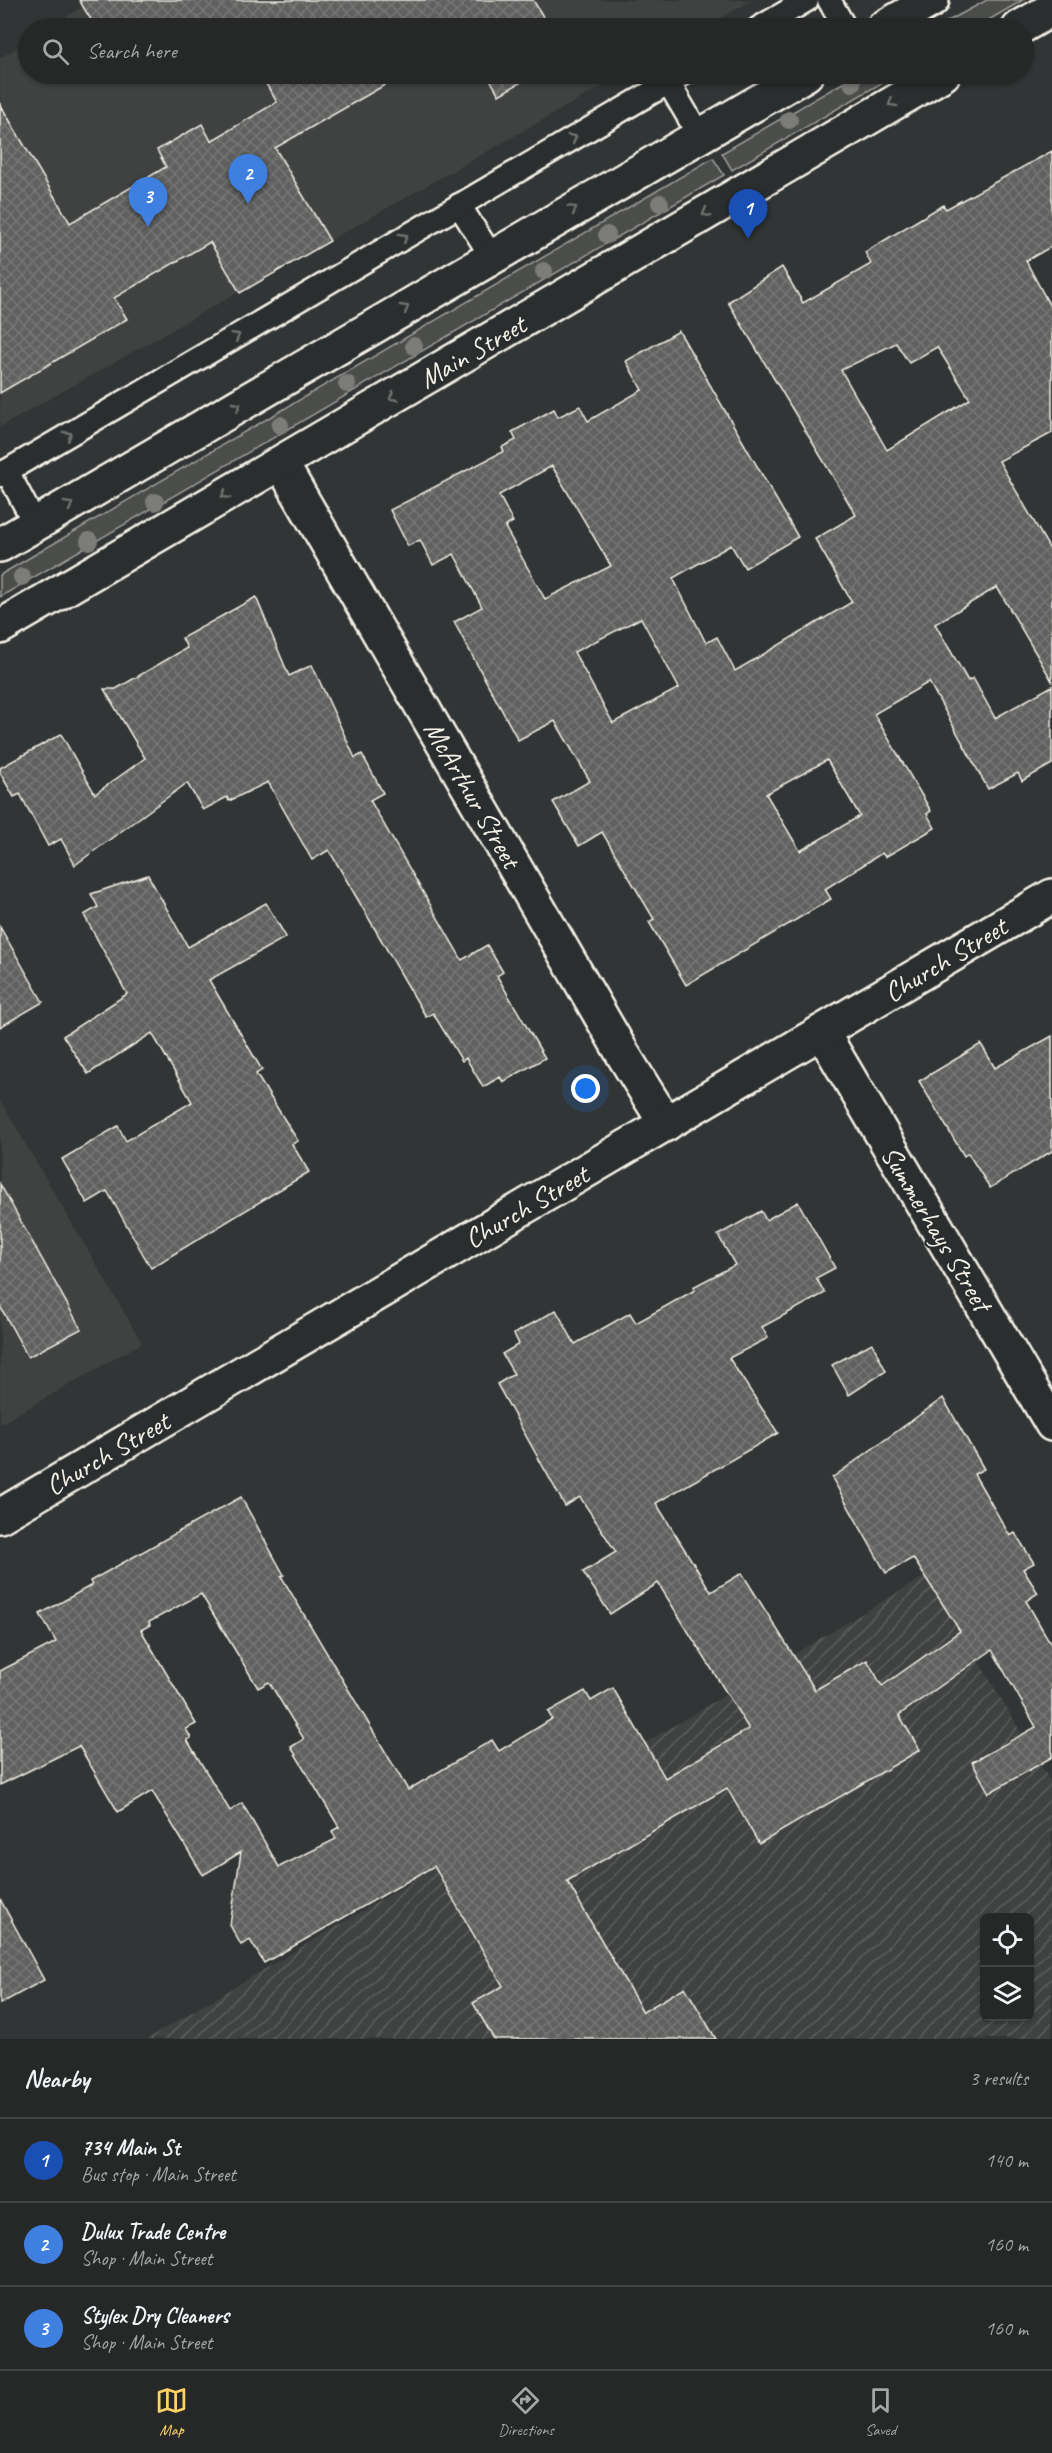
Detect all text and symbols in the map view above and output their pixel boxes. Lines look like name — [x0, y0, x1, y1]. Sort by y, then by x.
search box — [18, 18, 1034, 84]
icon: search — [39, 35, 72, 68]
text: Search here — [87, 37, 177, 65]
one-way arrow — [888, 96, 898, 107]
one-way arrow — [567, 134, 577, 145]
pin: 2 — [228, 154, 268, 204]
pin: 3 — [128, 178, 168, 227]
pin: 1 — [728, 190, 768, 239]
one-way arrow — [567, 205, 577, 216]
one-way arrow — [702, 205, 712, 217]
one-way arrow — [398, 233, 408, 244]
one-way arrow — [399, 304, 409, 315]
street label: Main Street — [413, 306, 534, 396]
one-way arrow — [230, 332, 240, 343]
one-way arrow — [389, 389, 399, 401]
one-way arrow — [231, 402, 241, 414]
one-way arrow — [62, 431, 73, 442]
one-way arrow — [221, 488, 231, 500]
one-way arrow — [63, 501, 73, 512]
street label: McArthur Street — [416, 714, 530, 876]
street label: Church Street — [877, 908, 1015, 1010]
your location — [571, 1074, 600, 1103]
street label: Summerhays Street — [873, 1139, 1002, 1320]
street label: Church Street — [458, 1156, 597, 1256]
street label: Church Street — [39, 1403, 178, 1503]
map controls — [980, 1913, 1034, 2021]
button: locate — [980, 1913, 1034, 1967]
button: layers — [980, 1967, 1034, 2021]
text: Nearby — [24, 2062, 89, 2095]
text: 3 results — [969, 2066, 1028, 2091]
text: 734 Main St — [81, 2134, 180, 2162]
text: 1 — [39, 2148, 48, 2173]
text: 140 m — [985, 2148, 1028, 2173]
text: Bus stop · Main Street — [81, 2162, 236, 2187]
text: Dulux Trade Centre — [81, 2218, 225, 2246]
text: 2 — [39, 2232, 48, 2257]
text: 160 m — [985, 2232, 1028, 2257]
text: Shop · Main Street — [81, 2246, 212, 2271]
text: Stylex Dry Cleaners — [81, 2302, 229, 2330]
text: 3 — [39, 2316, 48, 2341]
text: 160 m — [985, 2316, 1028, 2341]
text: Shop · Main Street — [81, 2330, 212, 2355]
tab: Map — [155, 2384, 188, 2440]
tab: Directions — [498, 2384, 554, 2440]
tab: Saved — [864, 2384, 897, 2440]

